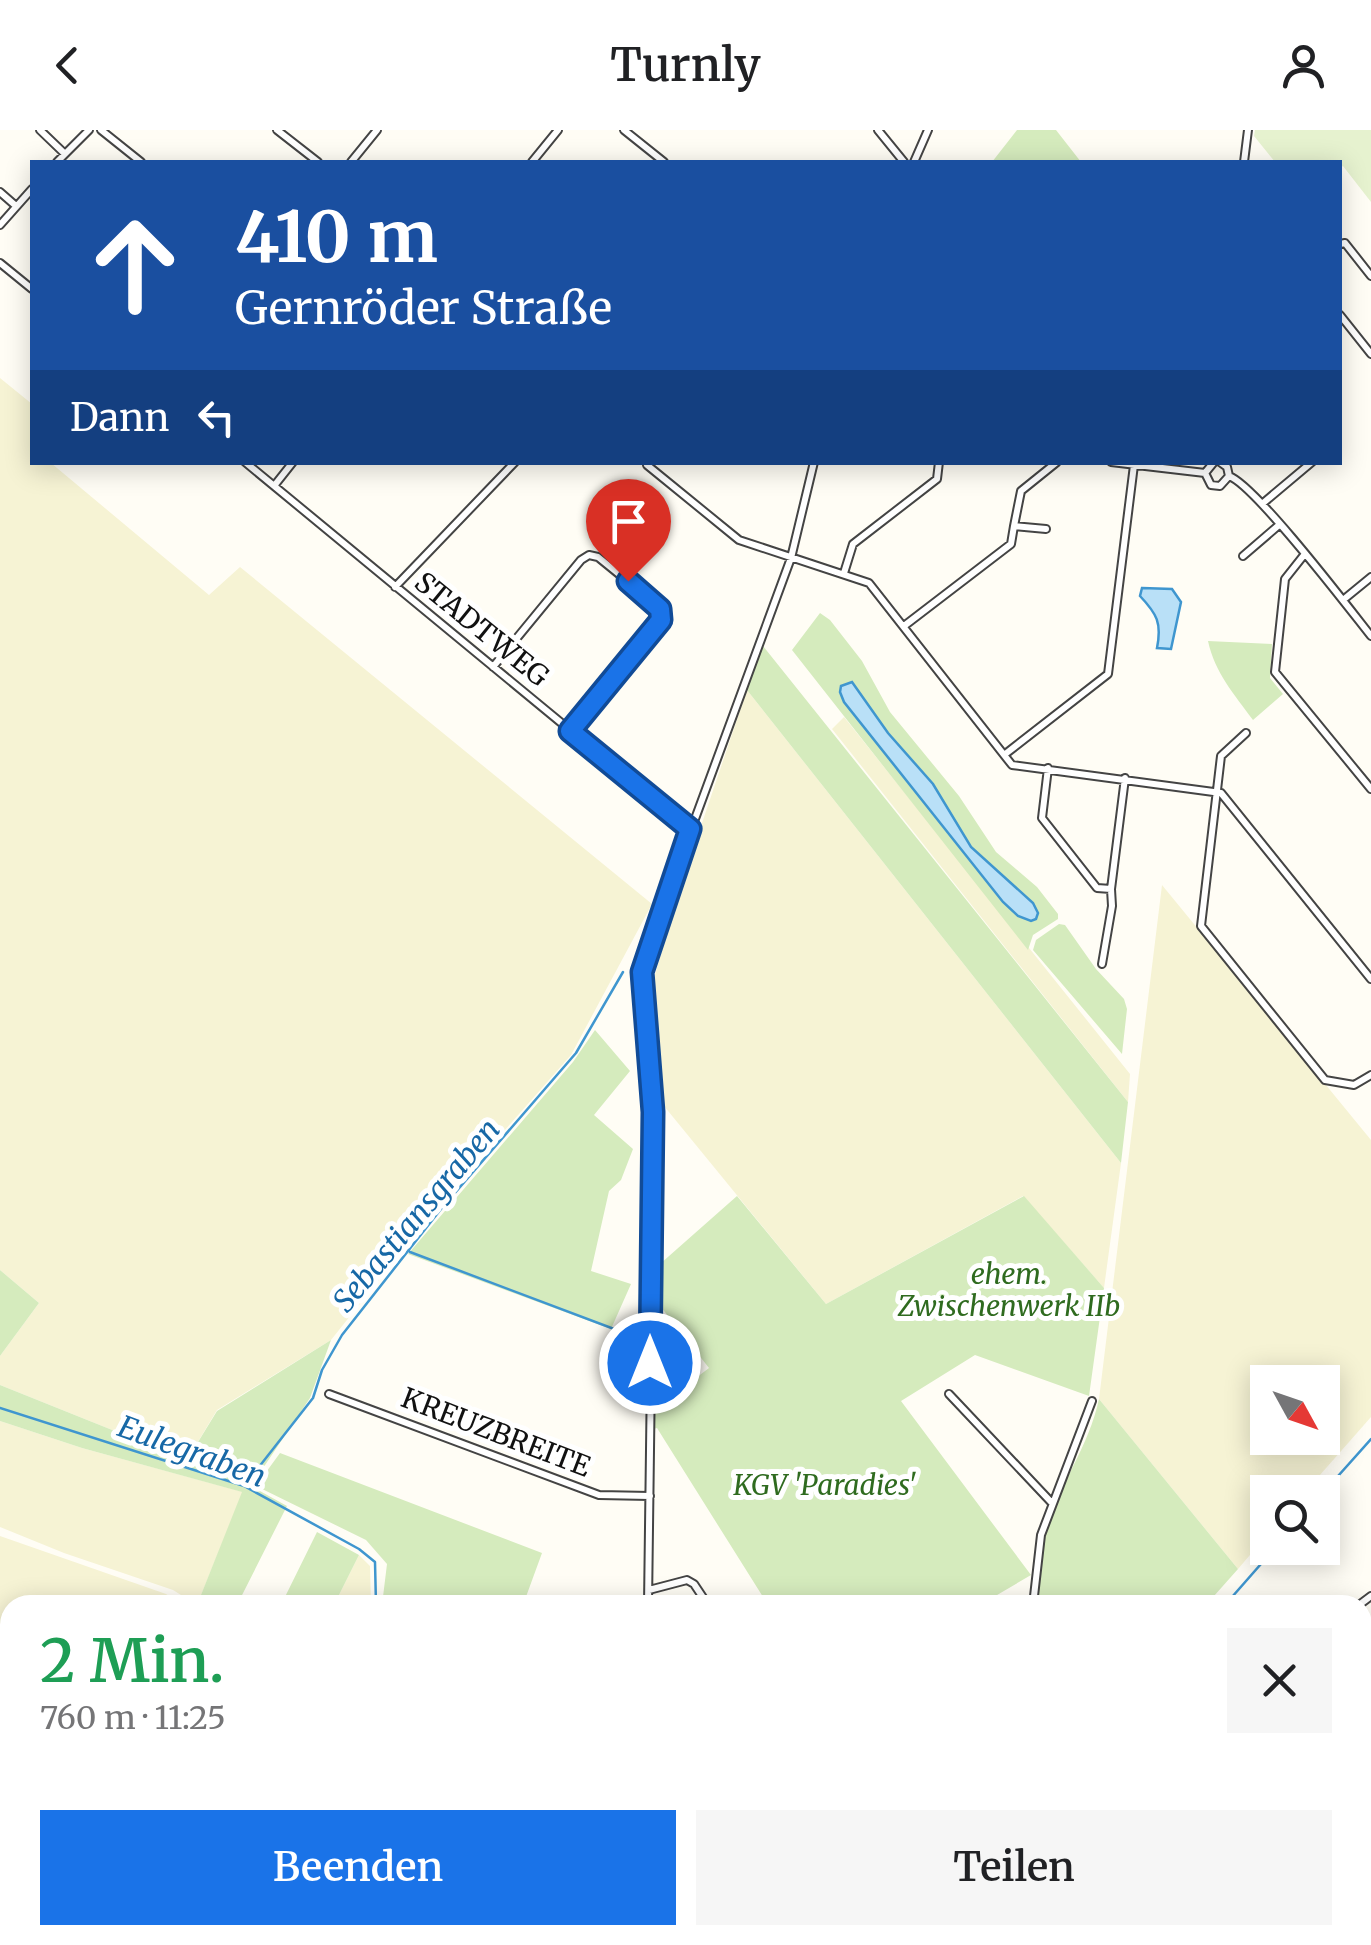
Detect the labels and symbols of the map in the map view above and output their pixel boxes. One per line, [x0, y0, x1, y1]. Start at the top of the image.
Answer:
pin [586, 479, 671, 582]
street label: STADTWEG [408, 564, 556, 694]
water label: Sebastiansgraben [324, 1111, 508, 1319]
park label: ehem. Zwischenwerk IIb [897, 1256, 1120, 1324]
position arrow [598, 1311, 702, 1415]
north arrow [1250, 1365, 1340, 1455]
street label: KREUZBREITE [396, 1379, 596, 1485]
water label: Eulegraben [113, 1407, 271, 1495]
park label: KGV 'Paradies' [732, 1467, 917, 1503]

